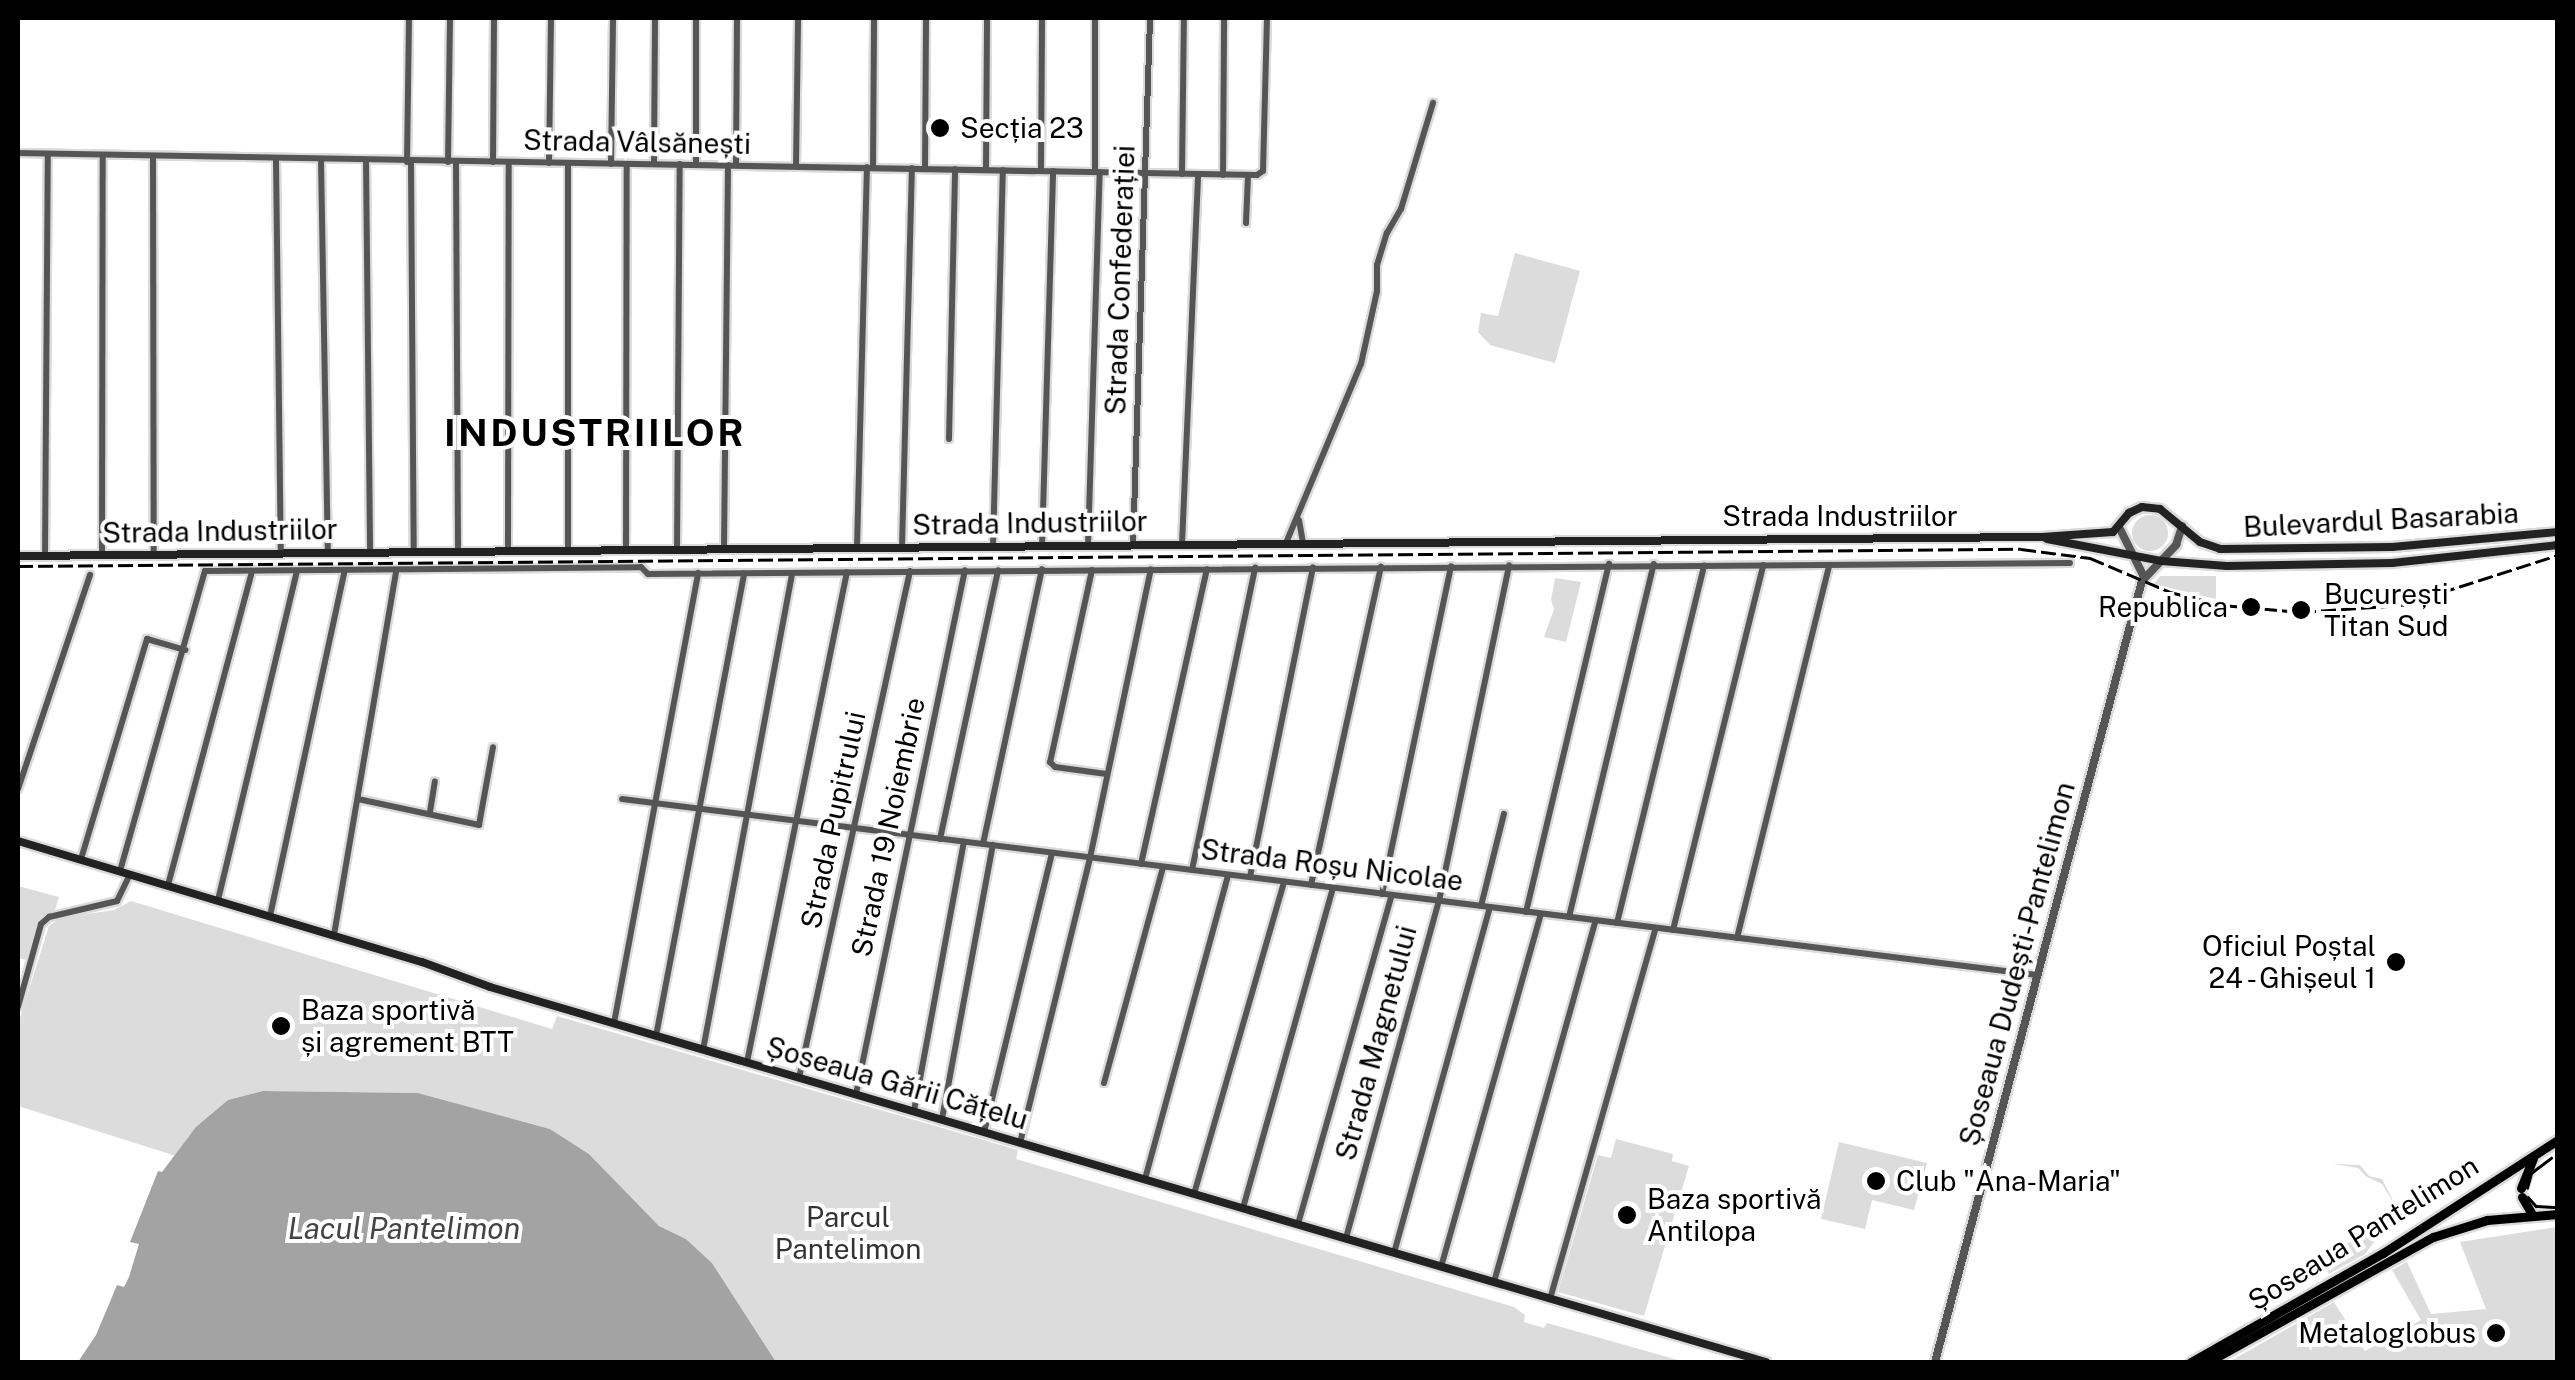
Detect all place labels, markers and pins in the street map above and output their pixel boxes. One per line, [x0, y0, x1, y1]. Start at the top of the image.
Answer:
place label: Secția 23 [960, 111, 1084, 145]
marker: Secția 23 [929, 117, 951, 139]
place label: București Titan Sud [2324, 577, 2449, 643]
place label: Republica [2098, 590, 2228, 624]
marker: Republica [2238, 594, 2264, 620]
marker: București Titan Sud [2288, 597, 2314, 623]
place label: Oficiul Poștal 24 - Ghișeul 1 [2201, 929, 2376, 995]
marker: Oficiul Poștal 24 - Ghișeul 1 [2385, 951, 2407, 973]
place label: Baza sportivă și agrement BTT [301, 993, 514, 1059]
marker: Baza sportivă și agrement BTT [270, 1015, 292, 1037]
place label: Club "Ana-Maria" [1896, 1164, 2121, 1198]
marker: Club "Ana-Maria" [1865, 1170, 1887, 1192]
place label: Baza sportivă Antilopa [1647, 1182, 1821, 1248]
marker: Baza sportivă Antilopa [1616, 1204, 1638, 1226]
place label: Metaloglobus [2298, 1316, 2476, 1350]
marker: Metaloglobus [2485, 1322, 2507, 1344]

